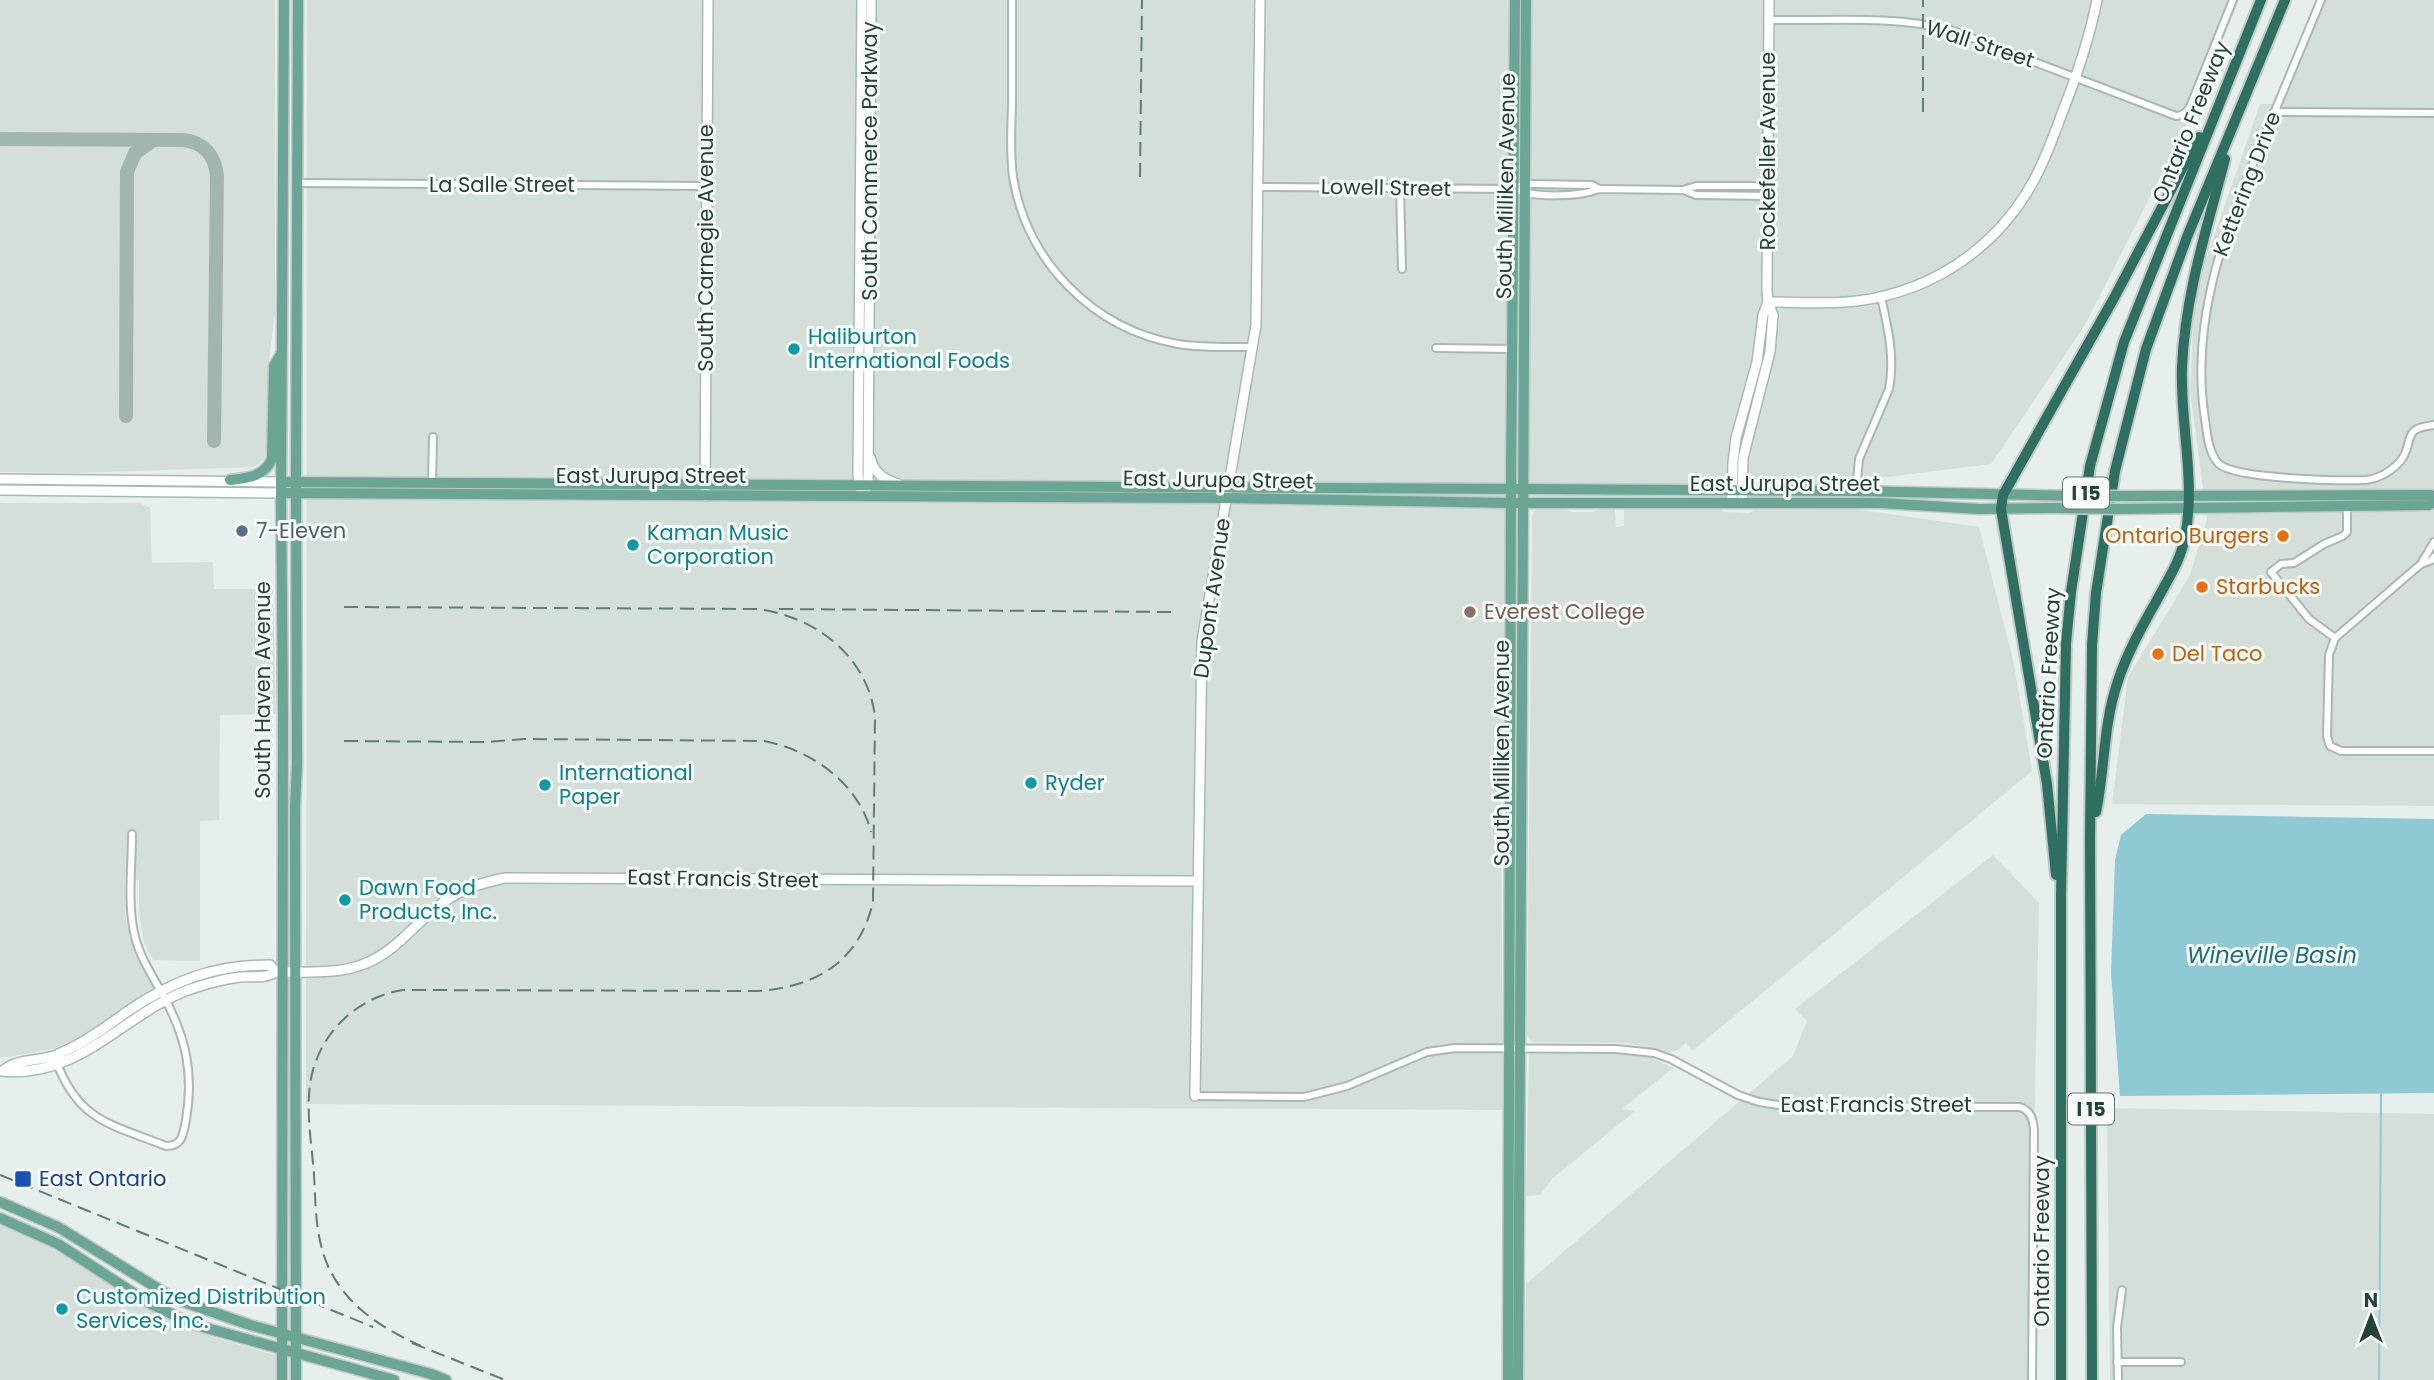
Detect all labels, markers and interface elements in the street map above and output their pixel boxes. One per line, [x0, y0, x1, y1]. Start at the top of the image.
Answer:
street label: Wall Street [1922, 12, 2038, 75]
street label: South Commerce Parkway [855, 21, 884, 301]
street label: Ontario Freeway [2145, 37, 2236, 207]
street label: Rockefeller Avenue [1753, 52, 1782, 250]
street label: South Milliken Avenue [1489, 73, 1522, 299]
street label: Kettering Drive [2206, 107, 2287, 260]
street label: South Carnegie Avenue [691, 124, 720, 372]
street label: La Salle Street [429, 170, 575, 199]
street label: Lowell Street [1321, 172, 1451, 203]
place label: Haliburton International Foods [808, 322, 1010, 375]
marker: Haliburton International Foods [786, 341, 802, 357]
street label: East Jurupa Street [556, 461, 746, 490]
street label: East Jurupa Street [1123, 463, 1314, 496]
street label: East Jurupa Street [1690, 469, 1880, 498]
road number: I 15 [2063, 478, 2109, 508]
place label: 7-Eleven [256, 516, 346, 545]
street label: Dupont Avenue [1186, 516, 1237, 680]
place label: Kaman Music Corporation [647, 518, 789, 571]
place label: Ontario Burgers [2105, 521, 2269, 550]
marker: 7-Eleven [234, 523, 250, 539]
marker: Ontario Burgers [2275, 528, 2291, 544]
marker: Kaman Music Corporation [625, 537, 641, 553]
place label: Starbucks [2216, 572, 2320, 601]
marker: Starbucks [2194, 579, 2210, 595]
street label: South Haven Avenue [248, 581, 277, 799]
street label: Ontario Freeway [2030, 586, 2067, 759]
place label: Everest College [1484, 597, 1645, 626]
marker: Everest College [1462, 604, 1478, 620]
place label: Del Taco [2172, 639, 2262, 668]
street label: South Milliken Avenue [1487, 640, 1516, 866]
marker: Del Taco [2150, 646, 2166, 662]
place label: International Paper [559, 758, 693, 811]
place label: Ryder [1045, 768, 1105, 797]
marker: Ryder [1023, 775, 1039, 791]
marker: International Paper [537, 777, 553, 793]
street label: East Francis Street [627, 862, 819, 895]
place label: Dawn Food Products, Inc. [359, 873, 497, 926]
marker: Dawn Food Products, Inc. [337, 892, 353, 908]
water label: Wineville Basin [2187, 939, 2357, 971]
street label: East Francis Street [1780, 1090, 1972, 1119]
road number: I 15 [2068, 1093, 2114, 1124]
street label: Ontario Freeway [2027, 1155, 2056, 1327]
place label: East Ontario [39, 1164, 166, 1193]
marker: East Ontario [13, 1169, 33, 1189]
place label: Customized Distribution Services, Inc. [76, 1282, 326, 1335]
north arrow [2336, 1282, 2406, 1352]
text: N [2364, 1287, 2378, 1314]
marker: Customized Distribution Services, Inc. [54, 1301, 70, 1317]

